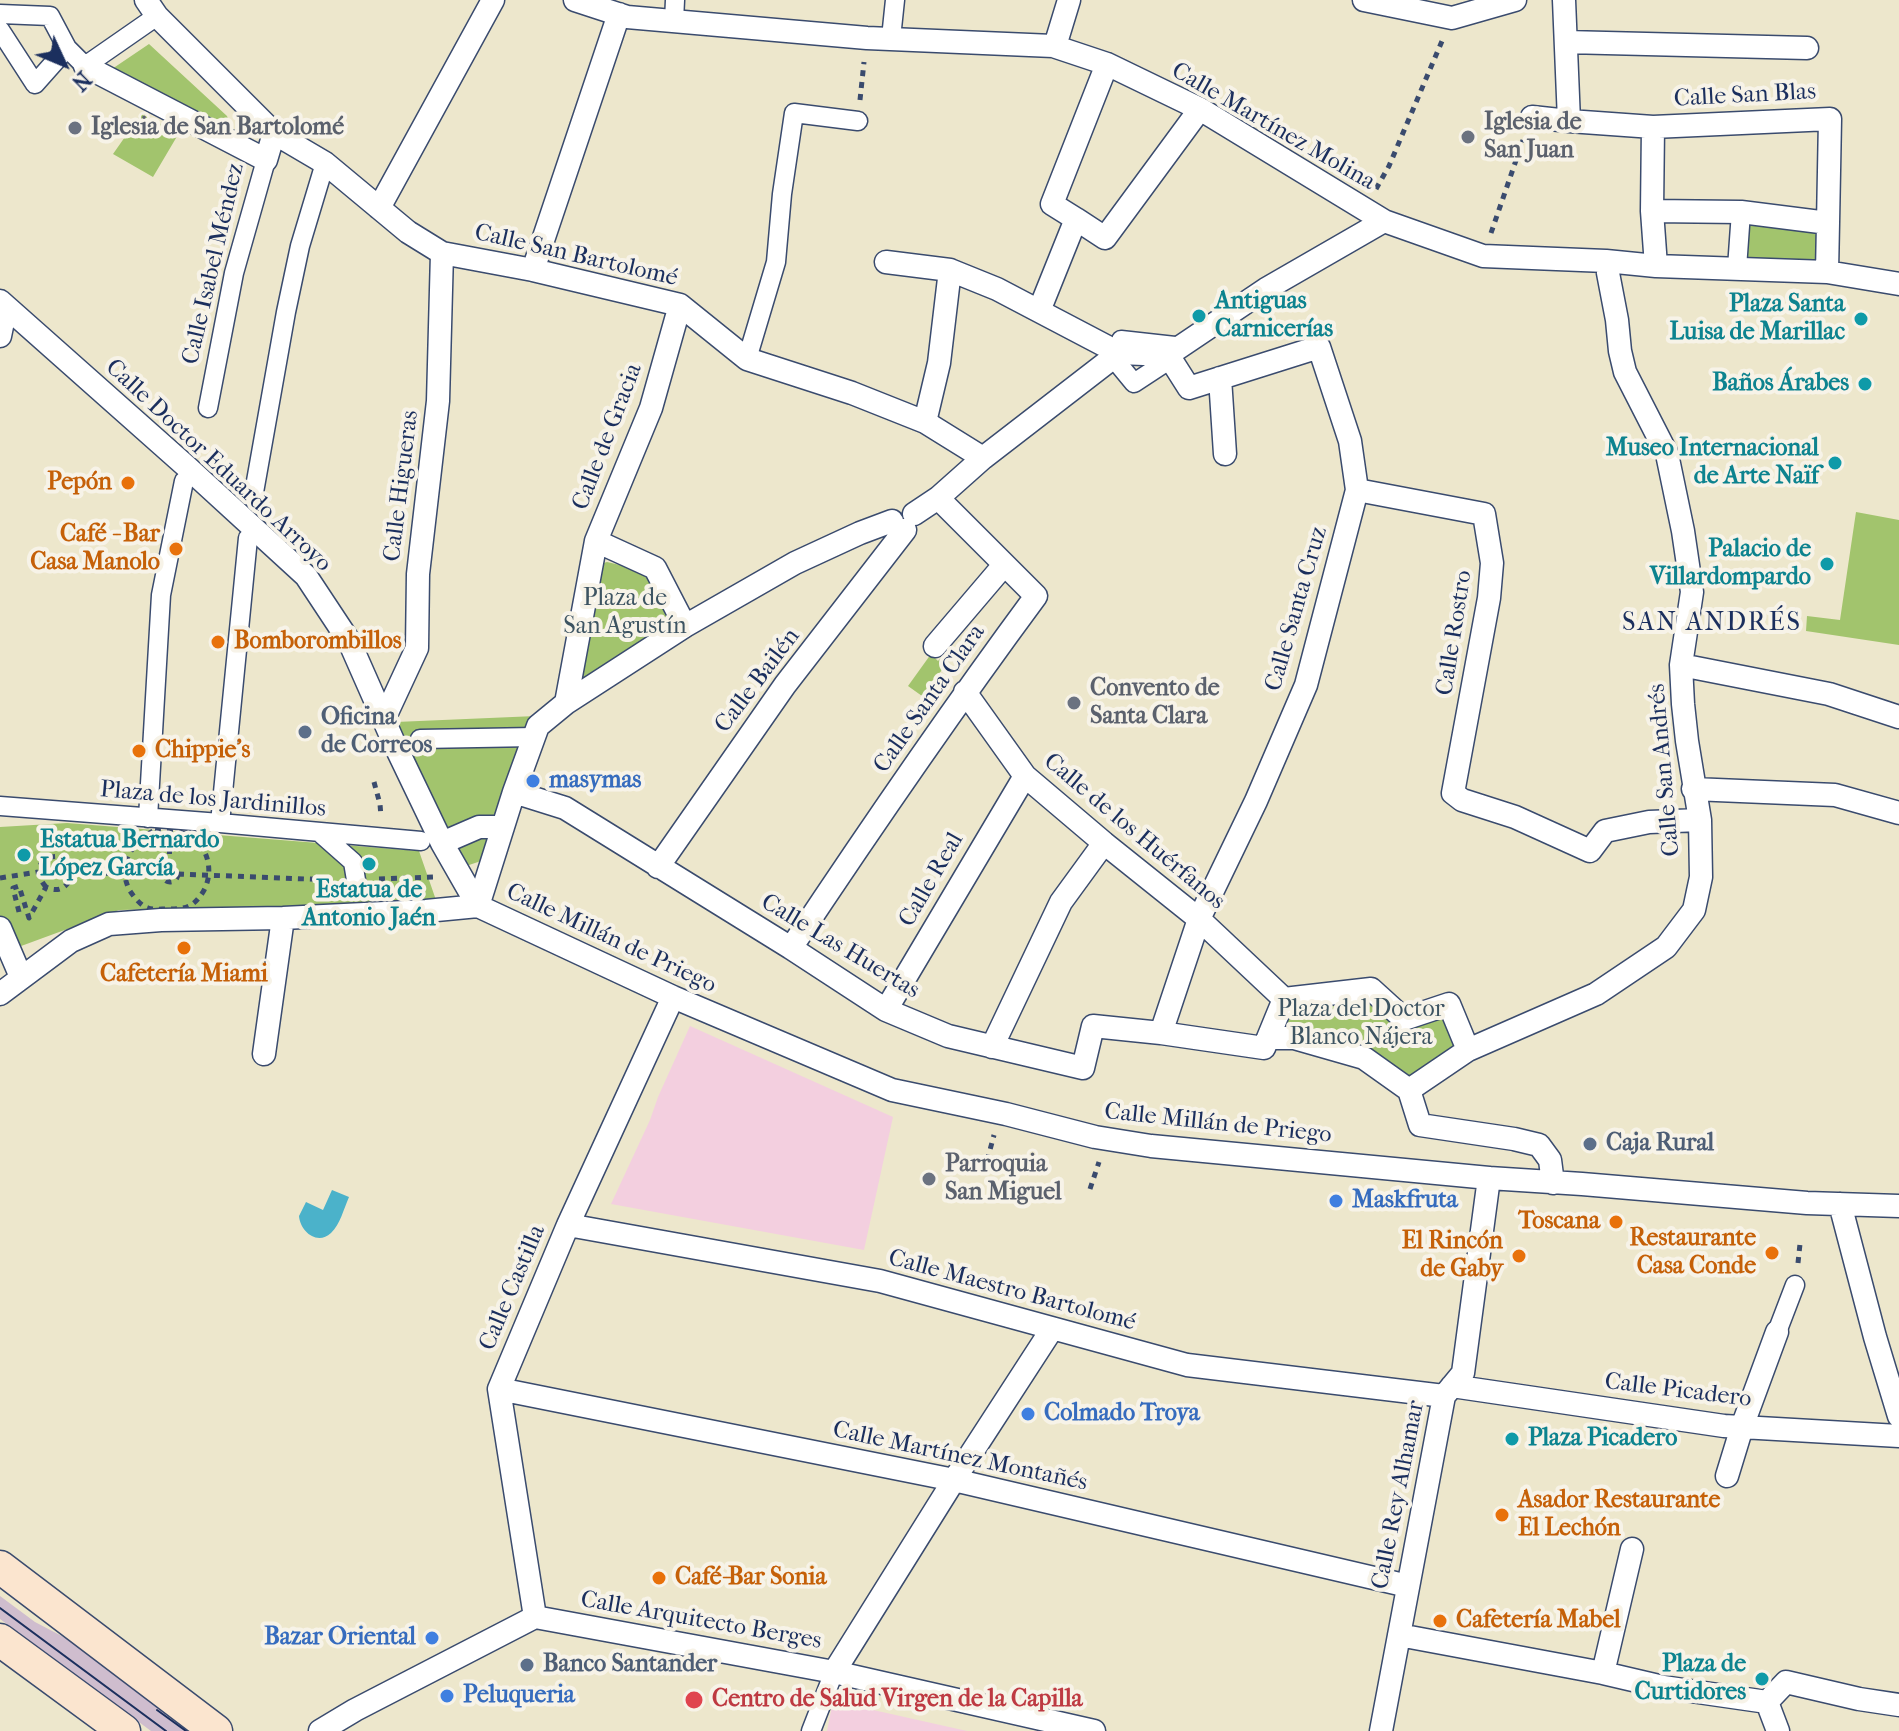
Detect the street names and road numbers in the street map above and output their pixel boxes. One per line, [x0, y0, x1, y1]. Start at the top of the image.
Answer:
street label: Calle Martínez Molina [1166, 57, 1380, 197]
street label: Calle San Blas [1673, 78, 1817, 114]
street label: Calle Isabel Méndez [177, 161, 251, 367]
street label: Calle San Bartolomé [472, 219, 680, 293]
street label: Calle Doctor Eduardo Arroyo [99, 354, 337, 578]
street label: Calle de Gracia [567, 360, 649, 514]
street label: Calle Higueras [378, 409, 426, 563]
street label: Calle Santa Cruz [1260, 523, 1334, 695]
street label: Calle Rostro [1431, 568, 1479, 698]
street label: Calle Santa Clara [868, 619, 992, 779]
street label: Calle Bailén [709, 623, 807, 739]
street label: Calle San Andrés [1643, 682, 1687, 858]
street label: Calle de los Huérfanos [1037, 748, 1231, 916]
street label: Plaza de los Jardinillos [99, 776, 327, 824]
street label: Calle Real [894, 828, 970, 932]
street label: Calle Millán de Priego [501, 878, 721, 1000]
street label: Calle Las Huertas [755, 888, 925, 1006]
street label: Calle Millán de Priego [1103, 1098, 1333, 1150]
street label: Calle Castilla [474, 1221, 552, 1355]
street label: Calle Maestro Bartolomé [885, 1244, 1139, 1338]
street label: Calle Picadero [1603, 1368, 1753, 1414]
street label: Calle Rey Alhamar [1367, 1398, 1431, 1592]
street label: Calle Martínez Montañés [830, 1416, 1090, 1498]
street label: Calle Arquitecto Berges [578, 1586, 824, 1656]

